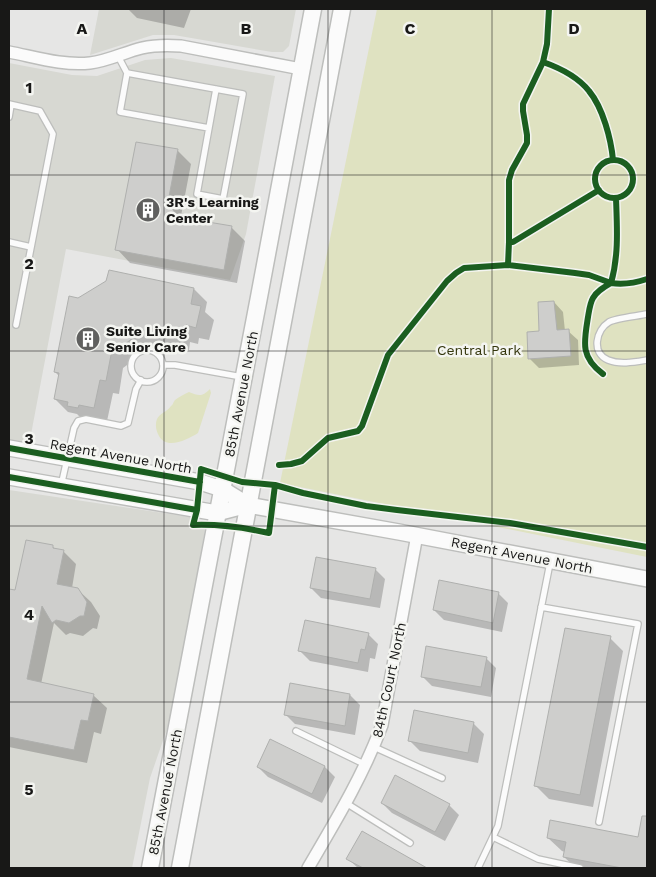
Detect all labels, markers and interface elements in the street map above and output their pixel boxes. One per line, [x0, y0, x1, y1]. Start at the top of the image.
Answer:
text: A [77, 19, 88, 38]
text: B [241, 19, 252, 38]
text: C [405, 19, 416, 38]
text: D [568, 19, 580, 38]
text: 1 [26, 78, 32, 97]
place label: 3R's Learning Center [166, 194, 259, 226]
building icon: 3R's Learning Center [135, 197, 161, 223]
text: 2 [24, 254, 34, 273]
place label: Suite Living Senior Care [106, 323, 187, 355]
building icon: Suite Living Senior Care [75, 326, 101, 352]
street label: 85th Avenue North [221, 330, 261, 458]
park label: Central Park [437, 342, 521, 358]
text: 3 [24, 429, 34, 448]
street label: Regent Avenue North [49, 436, 193, 476]
street label: Regent Avenue North [450, 533, 594, 577]
text: 4 [24, 605, 34, 624]
street label: 84th Court North [369, 621, 409, 739]
street label: 85th Avenue North [145, 728, 185, 856]
text: 5 [24, 780, 34, 799]

